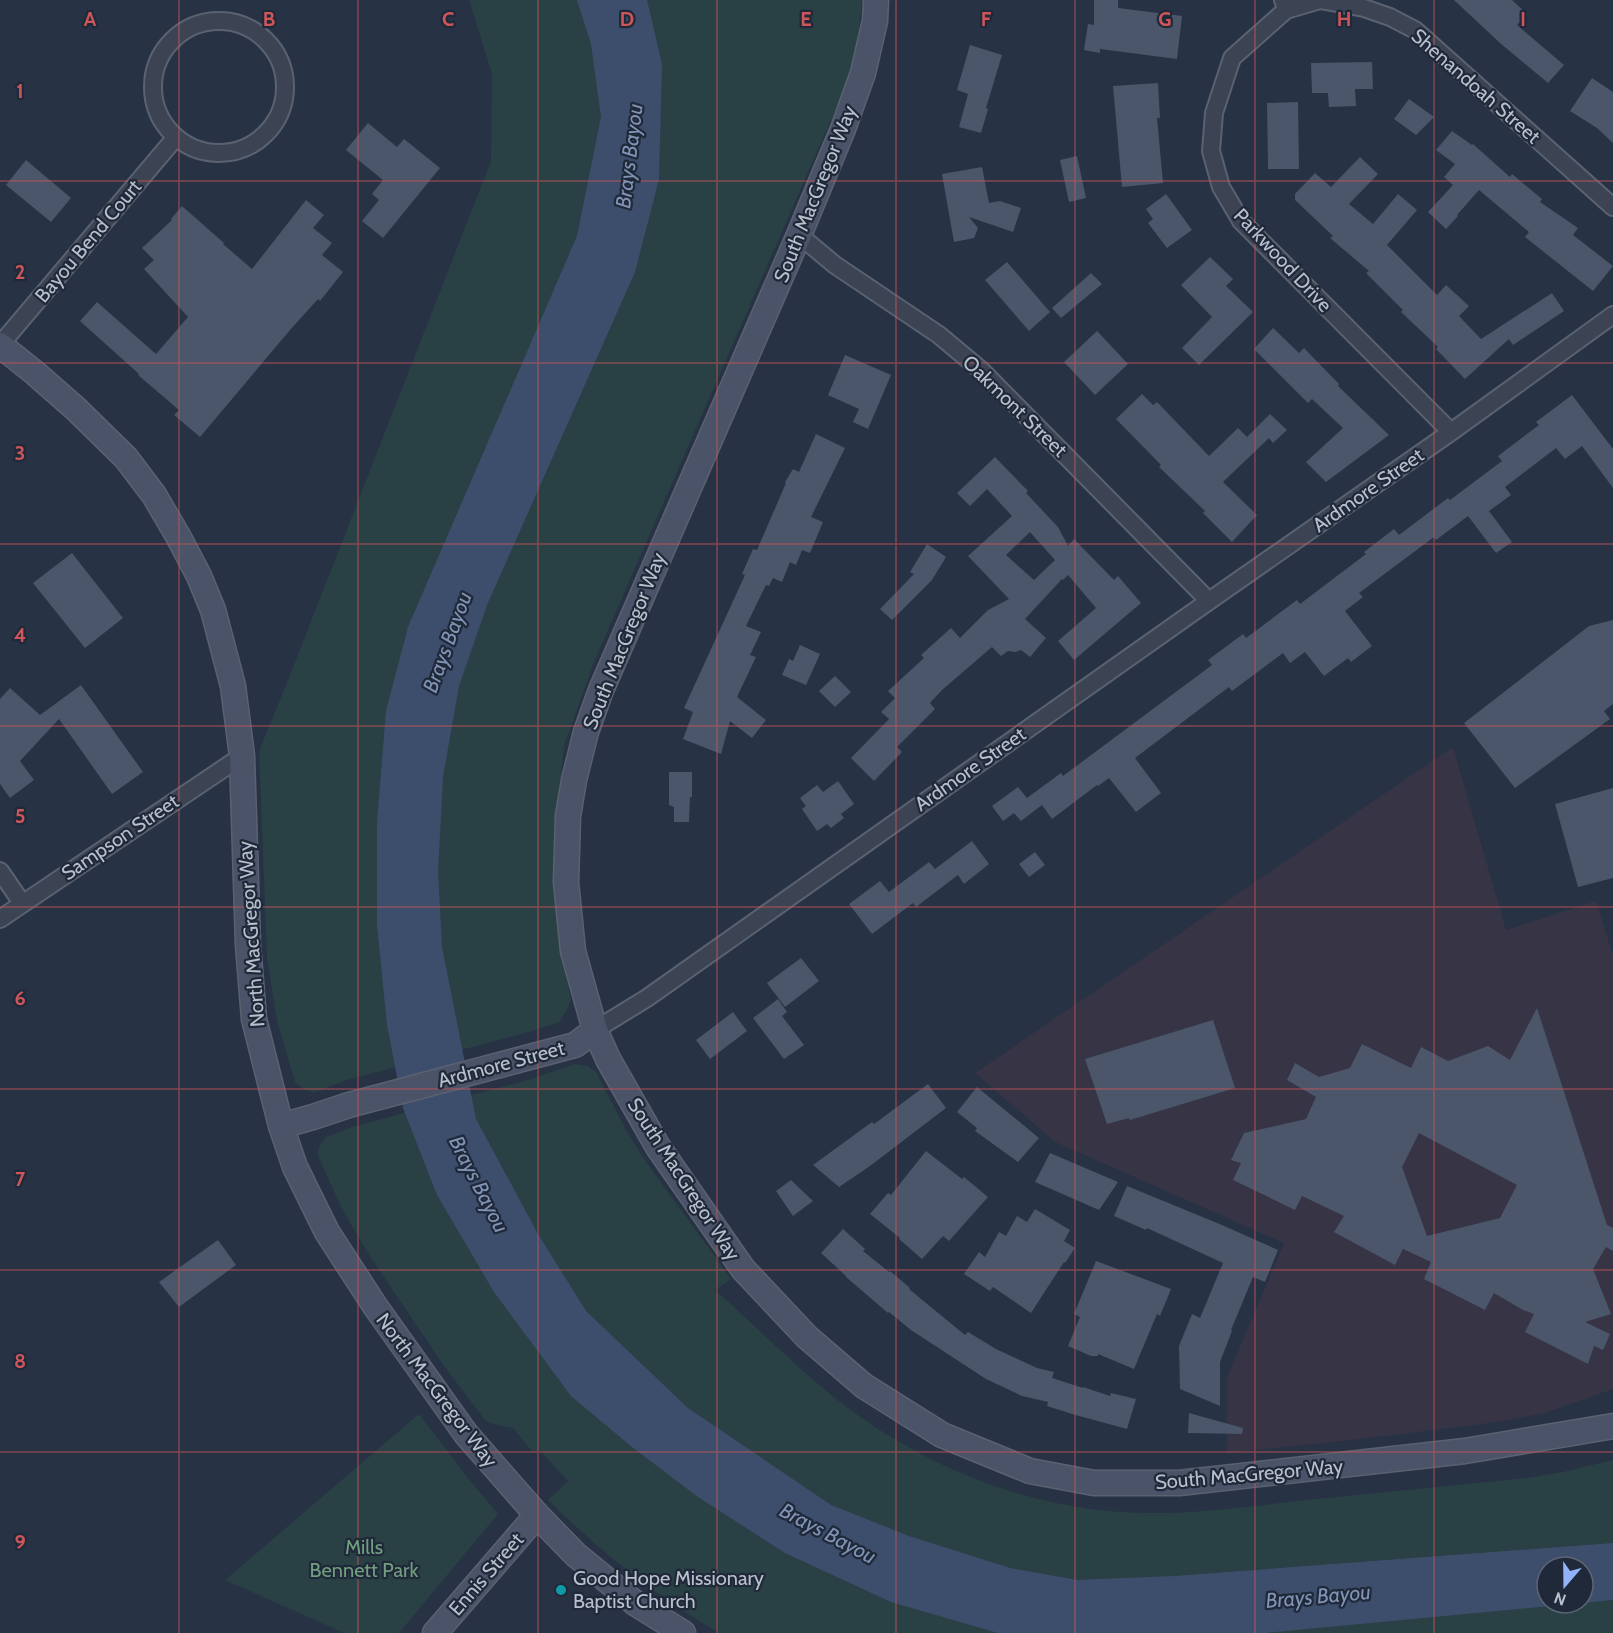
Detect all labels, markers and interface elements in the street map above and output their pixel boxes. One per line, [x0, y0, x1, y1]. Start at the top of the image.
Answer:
text: A [84, 7, 97, 31]
text: B [263, 7, 275, 31]
text: C [442, 7, 454, 31]
text: D [620, 7, 634, 31]
text: E [800, 7, 812, 31]
text: F [981, 7, 992, 31]
text: G [1158, 7, 1172, 31]
text: H [1337, 7, 1351, 31]
text: I [1520, 7, 1526, 31]
street label: Shenandoah Street [1407, 23, 1546, 149]
text: 1 [16, 79, 24, 103]
water label: Brays Bayou [610, 102, 648, 210]
street label: South MacGregor Way [769, 102, 861, 286]
street label: Bayou Bend Court [30, 175, 146, 307]
street label: Parkwood Drive [1229, 203, 1337, 317]
text: 2 [15, 260, 25, 284]
street label: Oakmont Street [958, 350, 1072, 462]
text: 3 [15, 441, 25, 465]
street label: Ardmore Street [1308, 443, 1428, 537]
street label: South MacGregor Way [578, 549, 670, 733]
water label: Brays Bayou [417, 588, 477, 696]
text: 4 [14, 623, 26, 647]
street label: Ardmore Street [910, 722, 1030, 816]
street label: Sampson Street [57, 789, 183, 885]
text: 5 [15, 804, 25, 828]
street label: North MacGregor Way [233, 840, 269, 1028]
text: 6 [14, 986, 26, 1010]
street label: Ardmore Street [435, 1035, 567, 1092]
street label: South MacGregor Way [623, 1093, 745, 1265]
water label: Brays Bayou [444, 1131, 514, 1237]
text: 7 [15, 1167, 26, 1191]
street label: North MacGregor Way [371, 1308, 503, 1472]
text: 8 [14, 1349, 26, 1373]
street label: South MacGregor Way [1154, 1454, 1344, 1494]
water label: Brays Bayou [776, 1497, 880, 1569]
street label: Ennis Street [444, 1528, 529, 1620]
text: 9 [14, 1530, 26, 1554]
park label: Mills Bennett Park [310, 1535, 418, 1582]
north arrow [1535, 1555, 1595, 1615]
place label: Good Hope Missionary Baptist Church [573, 1566, 764, 1613]
water label: Brays Bayou [1265, 1579, 1371, 1613]
marker: Good Hope Missionary Baptist Church [554, 1583, 568, 1597]
text: N [1551, 1588, 1569, 1609]

